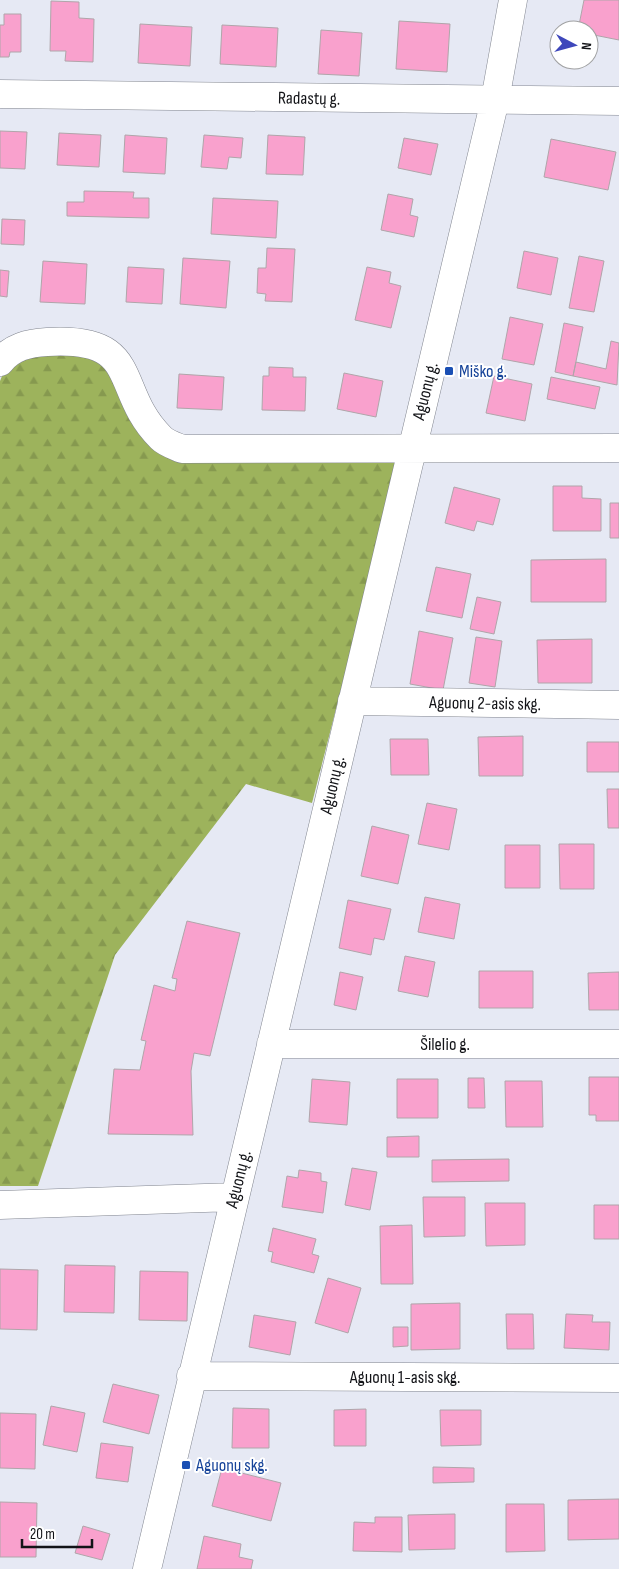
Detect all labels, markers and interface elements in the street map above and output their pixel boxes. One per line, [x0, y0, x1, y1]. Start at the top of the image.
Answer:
north arrow [549, 20, 599, 70]
text: N [578, 42, 595, 51]
street label: Radastų g. [278, 87, 340, 110]
street label: Aguonų g. [408, 360, 443, 423]
place label: Miško g. [459, 361, 507, 382]
marker: Miško g. [443, 365, 455, 377]
street label: Aguonų 2-asis skg. [428, 692, 541, 715]
street label: Aguonų g. [315, 754, 349, 817]
street label: Šilelio g. [420, 1034, 470, 1055]
street label: Aguonų g. [221, 1148, 256, 1211]
street label: Aguonų 1-asis skg. [349, 1367, 460, 1388]
place label: Aguonų skg. [195, 1455, 268, 1476]
marker: Aguonų skg. [180, 1459, 192, 1471]
scale bar [22, 1516, 92, 1548]
text: 20 m [30, 1525, 55, 1544]

